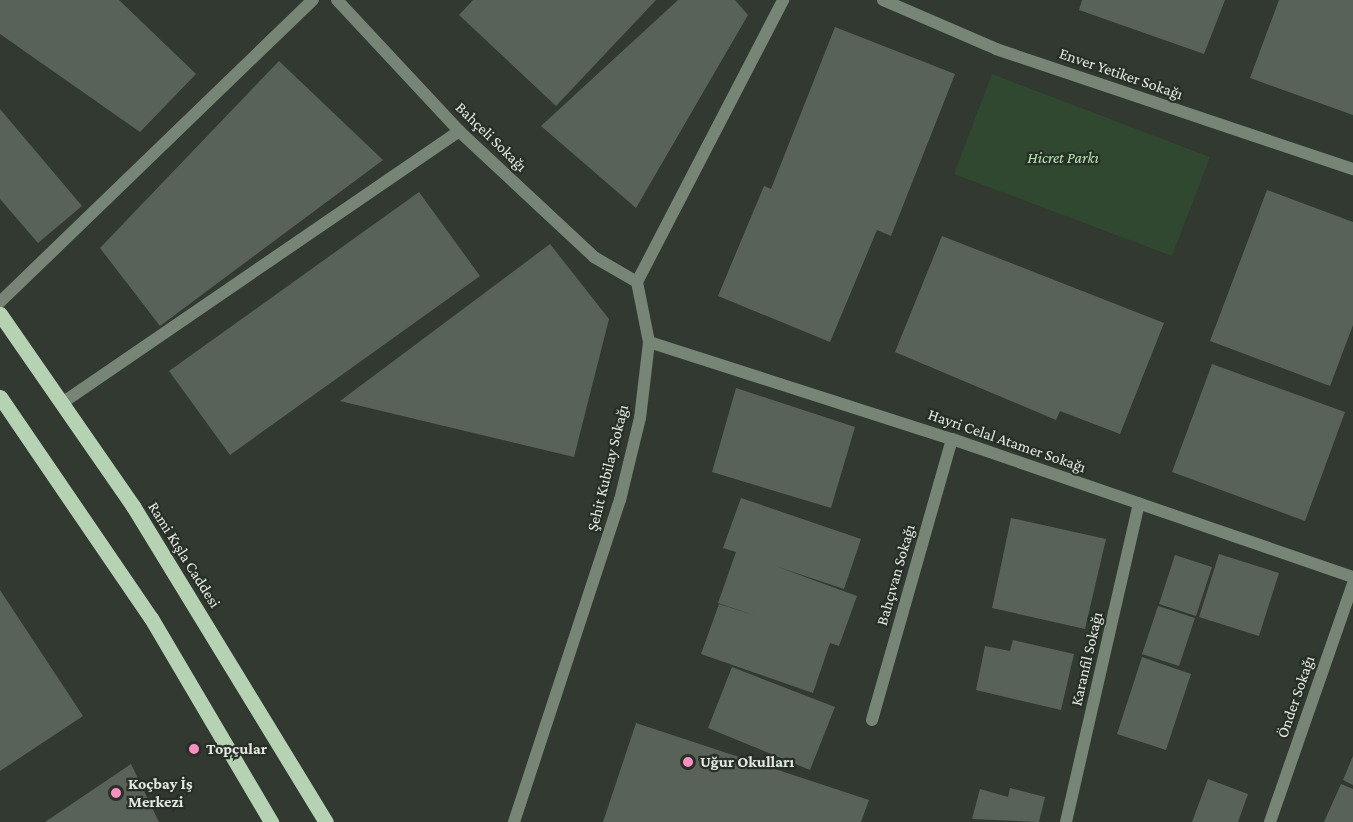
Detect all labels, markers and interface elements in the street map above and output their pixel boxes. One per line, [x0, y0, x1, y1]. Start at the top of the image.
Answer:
street label: Enver Yetiker Sokağı [1057, 44, 1185, 104]
street label: Bahçeli Sokağı [451, 98, 531, 176]
park label: Hicret Parkı [1027, 148, 1099, 168]
street label: Şehit Kubilay Sokağı [583, 403, 633, 533]
street label: Hayri Celal Atamer Sokağı [926, 405, 1088, 477]
street label: Rami Kışla Caddesi [144, 498, 224, 612]
street label: Bahçıvan Sokağı [872, 522, 920, 628]
street label: Karanfil Sokağı [1067, 610, 1107, 708]
street label: Önder Sokağı [1273, 653, 1319, 741]
place label: Topçular [206, 739, 267, 759]
marker: Topçular [187, 742, 201, 756]
place label: Uğur Okulları [700, 752, 794, 772]
marker: Uğur Okulları [681, 755, 695, 769]
place label: Koçbay İş Merkezi [128, 774, 192, 812]
marker: Koçbay İş Merkezi [109, 786, 123, 800]

